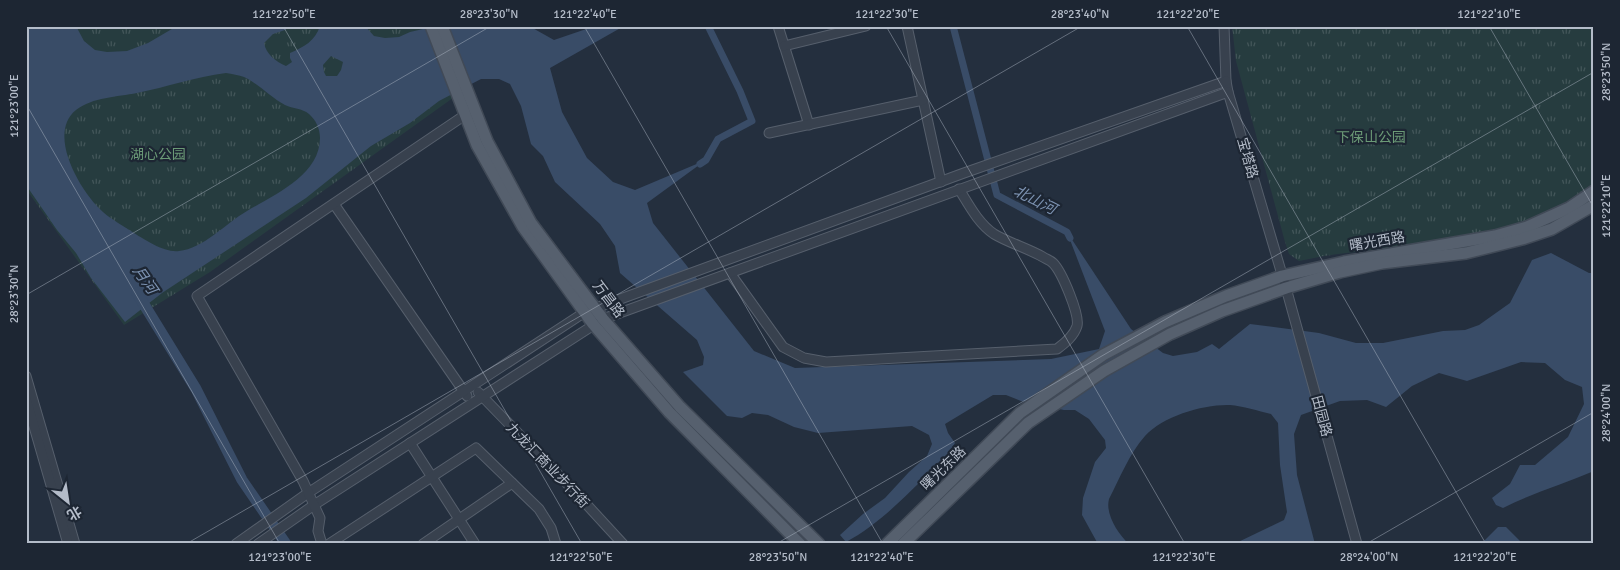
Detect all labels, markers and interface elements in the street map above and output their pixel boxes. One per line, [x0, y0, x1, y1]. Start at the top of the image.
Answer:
text: 121°22'50"E [252, 7, 316, 22]
text: 28°23'30"N [460, 7, 518, 22]
text: 121°22'40"E [553, 7, 617, 22]
text: 121°22'30"E [855, 7, 919, 22]
text: 28°23'40"N [1051, 7, 1109, 22]
text: 121°22'20"E [1156, 7, 1220, 22]
text: 121°22'10"E [1457, 7, 1521, 22]
text: 28°23'50"N [1599, 43, 1614, 101]
text: 121°23'00"E [7, 74, 22, 138]
park label: 下保山公园 [1336, 129, 1406, 146]
street label: 宝塔路 [1234, 136, 1261, 181]
park label: 湖心公园 [130, 146, 186, 163]
text: 121°22'10"E [1599, 174, 1614, 238]
water label: 北山河 [1011, 182, 1062, 220]
street label: 曙光西路 [1348, 228, 1406, 255]
water label: 月河 [129, 263, 163, 300]
text: 28°23'30"N [7, 265, 22, 323]
street label: 万昌路 [589, 277, 628, 321]
text: 28°24'00"N [1599, 384, 1614, 442]
street label: 田园路 [1308, 394, 1335, 439]
street label: 九龙汇商业步行街 [503, 419, 593, 512]
street label: 曙光东路 [917, 443, 969, 494]
north arrow [42, 478, 92, 528]
text: 北 [64, 502, 85, 524]
text: 121°23'00"E [248, 550, 312, 565]
text: 121°22'50"E [549, 550, 613, 565]
text: 28°23'50"N [749, 550, 807, 565]
text: 121°22'40"E [850, 550, 914, 565]
text: 121°22'30"E [1152, 550, 1216, 565]
text: 28°24'00"N [1340, 550, 1398, 565]
text: 121°22'20"E [1453, 550, 1517, 565]

